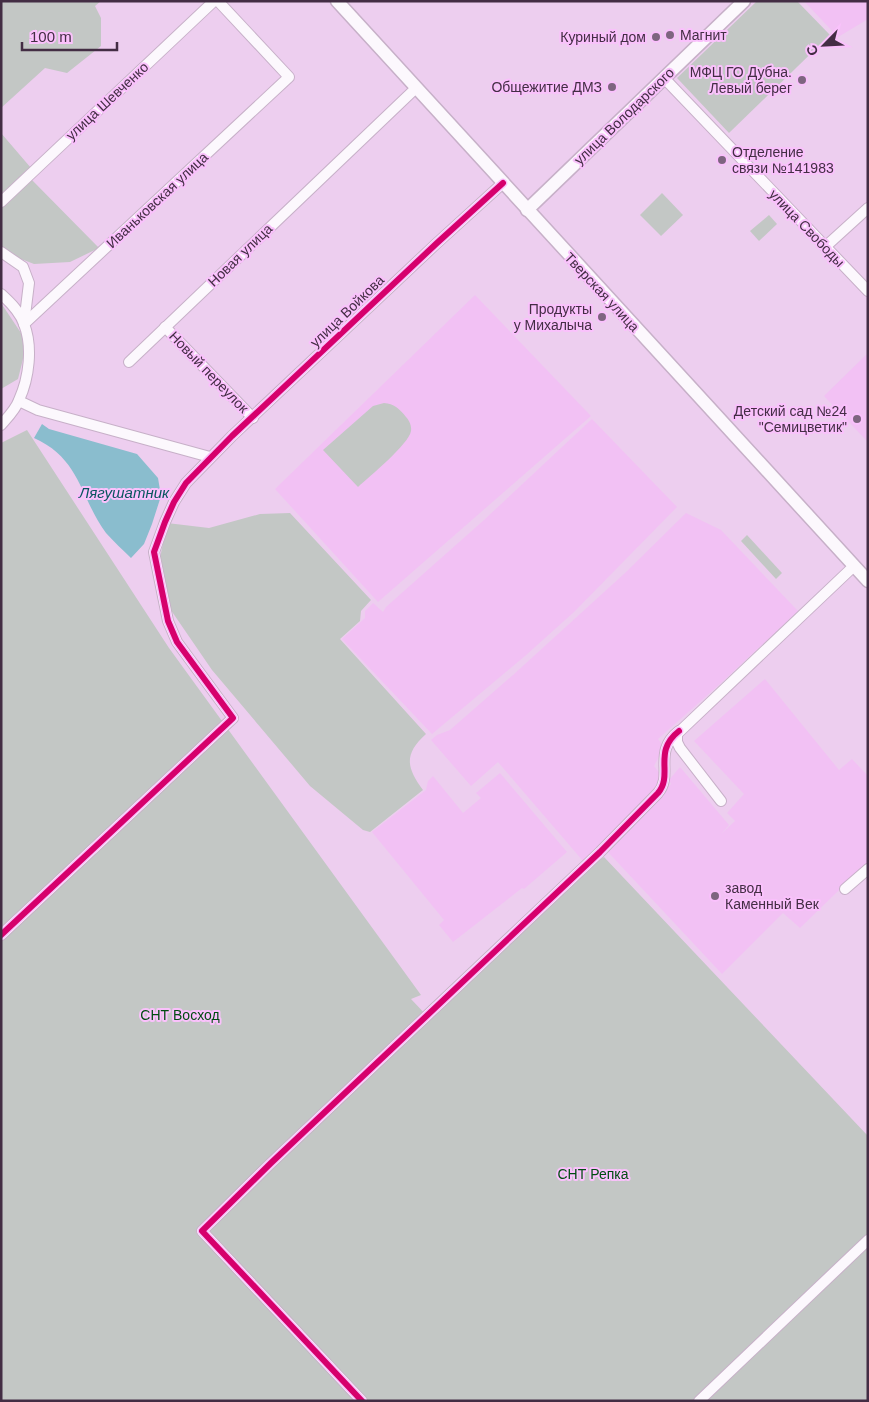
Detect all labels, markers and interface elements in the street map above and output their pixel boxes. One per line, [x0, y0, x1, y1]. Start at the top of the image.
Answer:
scale bar [22, 20, 118, 52]
north arrow [799, 20, 849, 70]
place label: Магнит [680, 27, 727, 43]
text: 100 m [30, 28, 72, 45]
place label: Куриный дом [560, 29, 646, 45]
marker: Магнит [664, 29, 676, 41]
marker: Куриный дом [650, 31, 662, 43]
text: С [803, 42, 821, 58]
street label: улица Шевченко [63, 59, 152, 143]
street label: улица Володарского [571, 64, 677, 168]
place label: МФЦ ГО Дубна. Левый берег [690, 64, 792, 96]
marker: МФЦ ГО Дубна. Левый берег [796, 74, 808, 86]
place label: Общежитие ДМЗ [491, 79, 602, 95]
marker: Общежитие ДМЗ [606, 81, 618, 93]
place label: Отделение связи №141983 [732, 144, 834, 176]
street label: Иваньковская улица [103, 149, 211, 251]
marker: Отделение связи №141983 [716, 154, 728, 166]
street label: улица Свободы [766, 186, 848, 270]
street label: Новая улица [205, 220, 276, 290]
street label: Тверская улица [561, 249, 643, 335]
street label: улица Войкова [307, 272, 387, 350]
place label: Продукты у Михалыча [514, 301, 592, 333]
marker: Продукты у Михалыча [596, 311, 608, 323]
street label: Новый переулок [166, 328, 252, 417]
place label: Детский сад №24 "Семицветик" [734, 403, 847, 435]
marker: Детский сад №24 "Семицветик" [851, 413, 863, 425]
water label: Лягушатник [78, 484, 170, 501]
place label: завод Каменный Век [725, 880, 820, 912]
marker: завод Каменный Век [709, 890, 721, 902]
park label: СНТ Восход [140, 1007, 220, 1023]
park label: СНТ Репка [558, 1166, 629, 1182]

